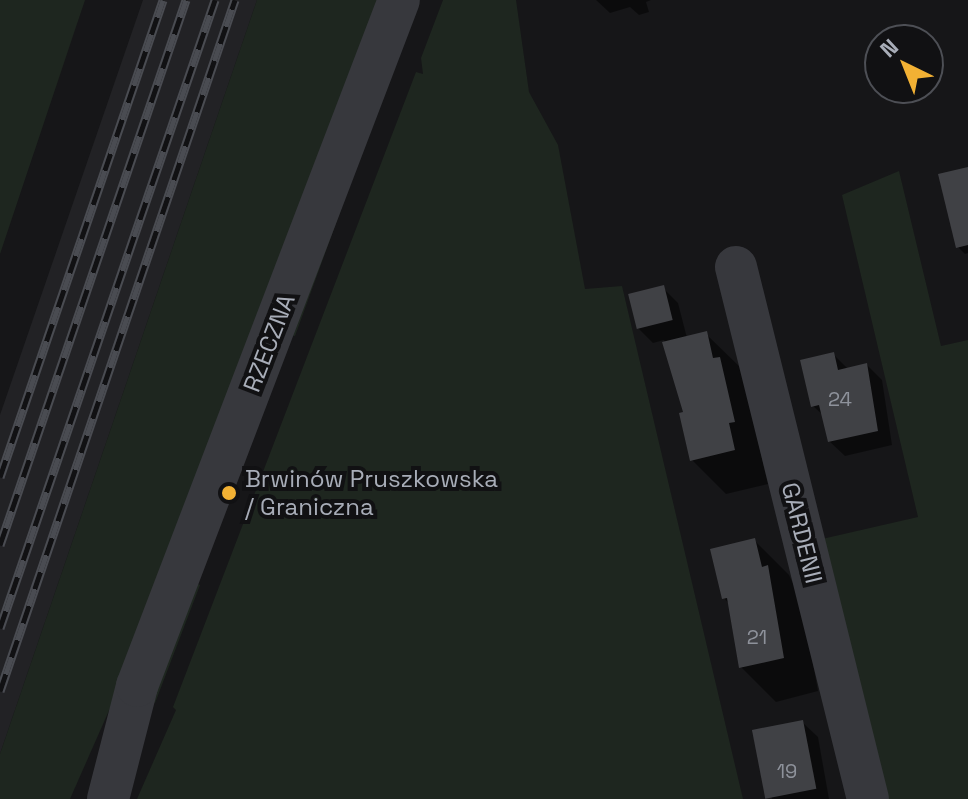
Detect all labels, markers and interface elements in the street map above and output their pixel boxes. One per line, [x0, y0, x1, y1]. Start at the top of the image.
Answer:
north arrow [864, 24, 944, 104]
text: N [874, 33, 904, 63]
street label: RZECZNA [237, 290, 301, 396]
house number: 24 [828, 387, 852, 411]
place label: Brwinów Pruszkowska / Graniczna [245, 465, 498, 521]
street label: GARDENII [776, 479, 828, 587]
marker: Brwinów Pruszkowska / Graniczna [220, 484, 238, 502]
house number: 21 [747, 625, 767, 649]
house number: 19 [777, 759, 797, 783]

